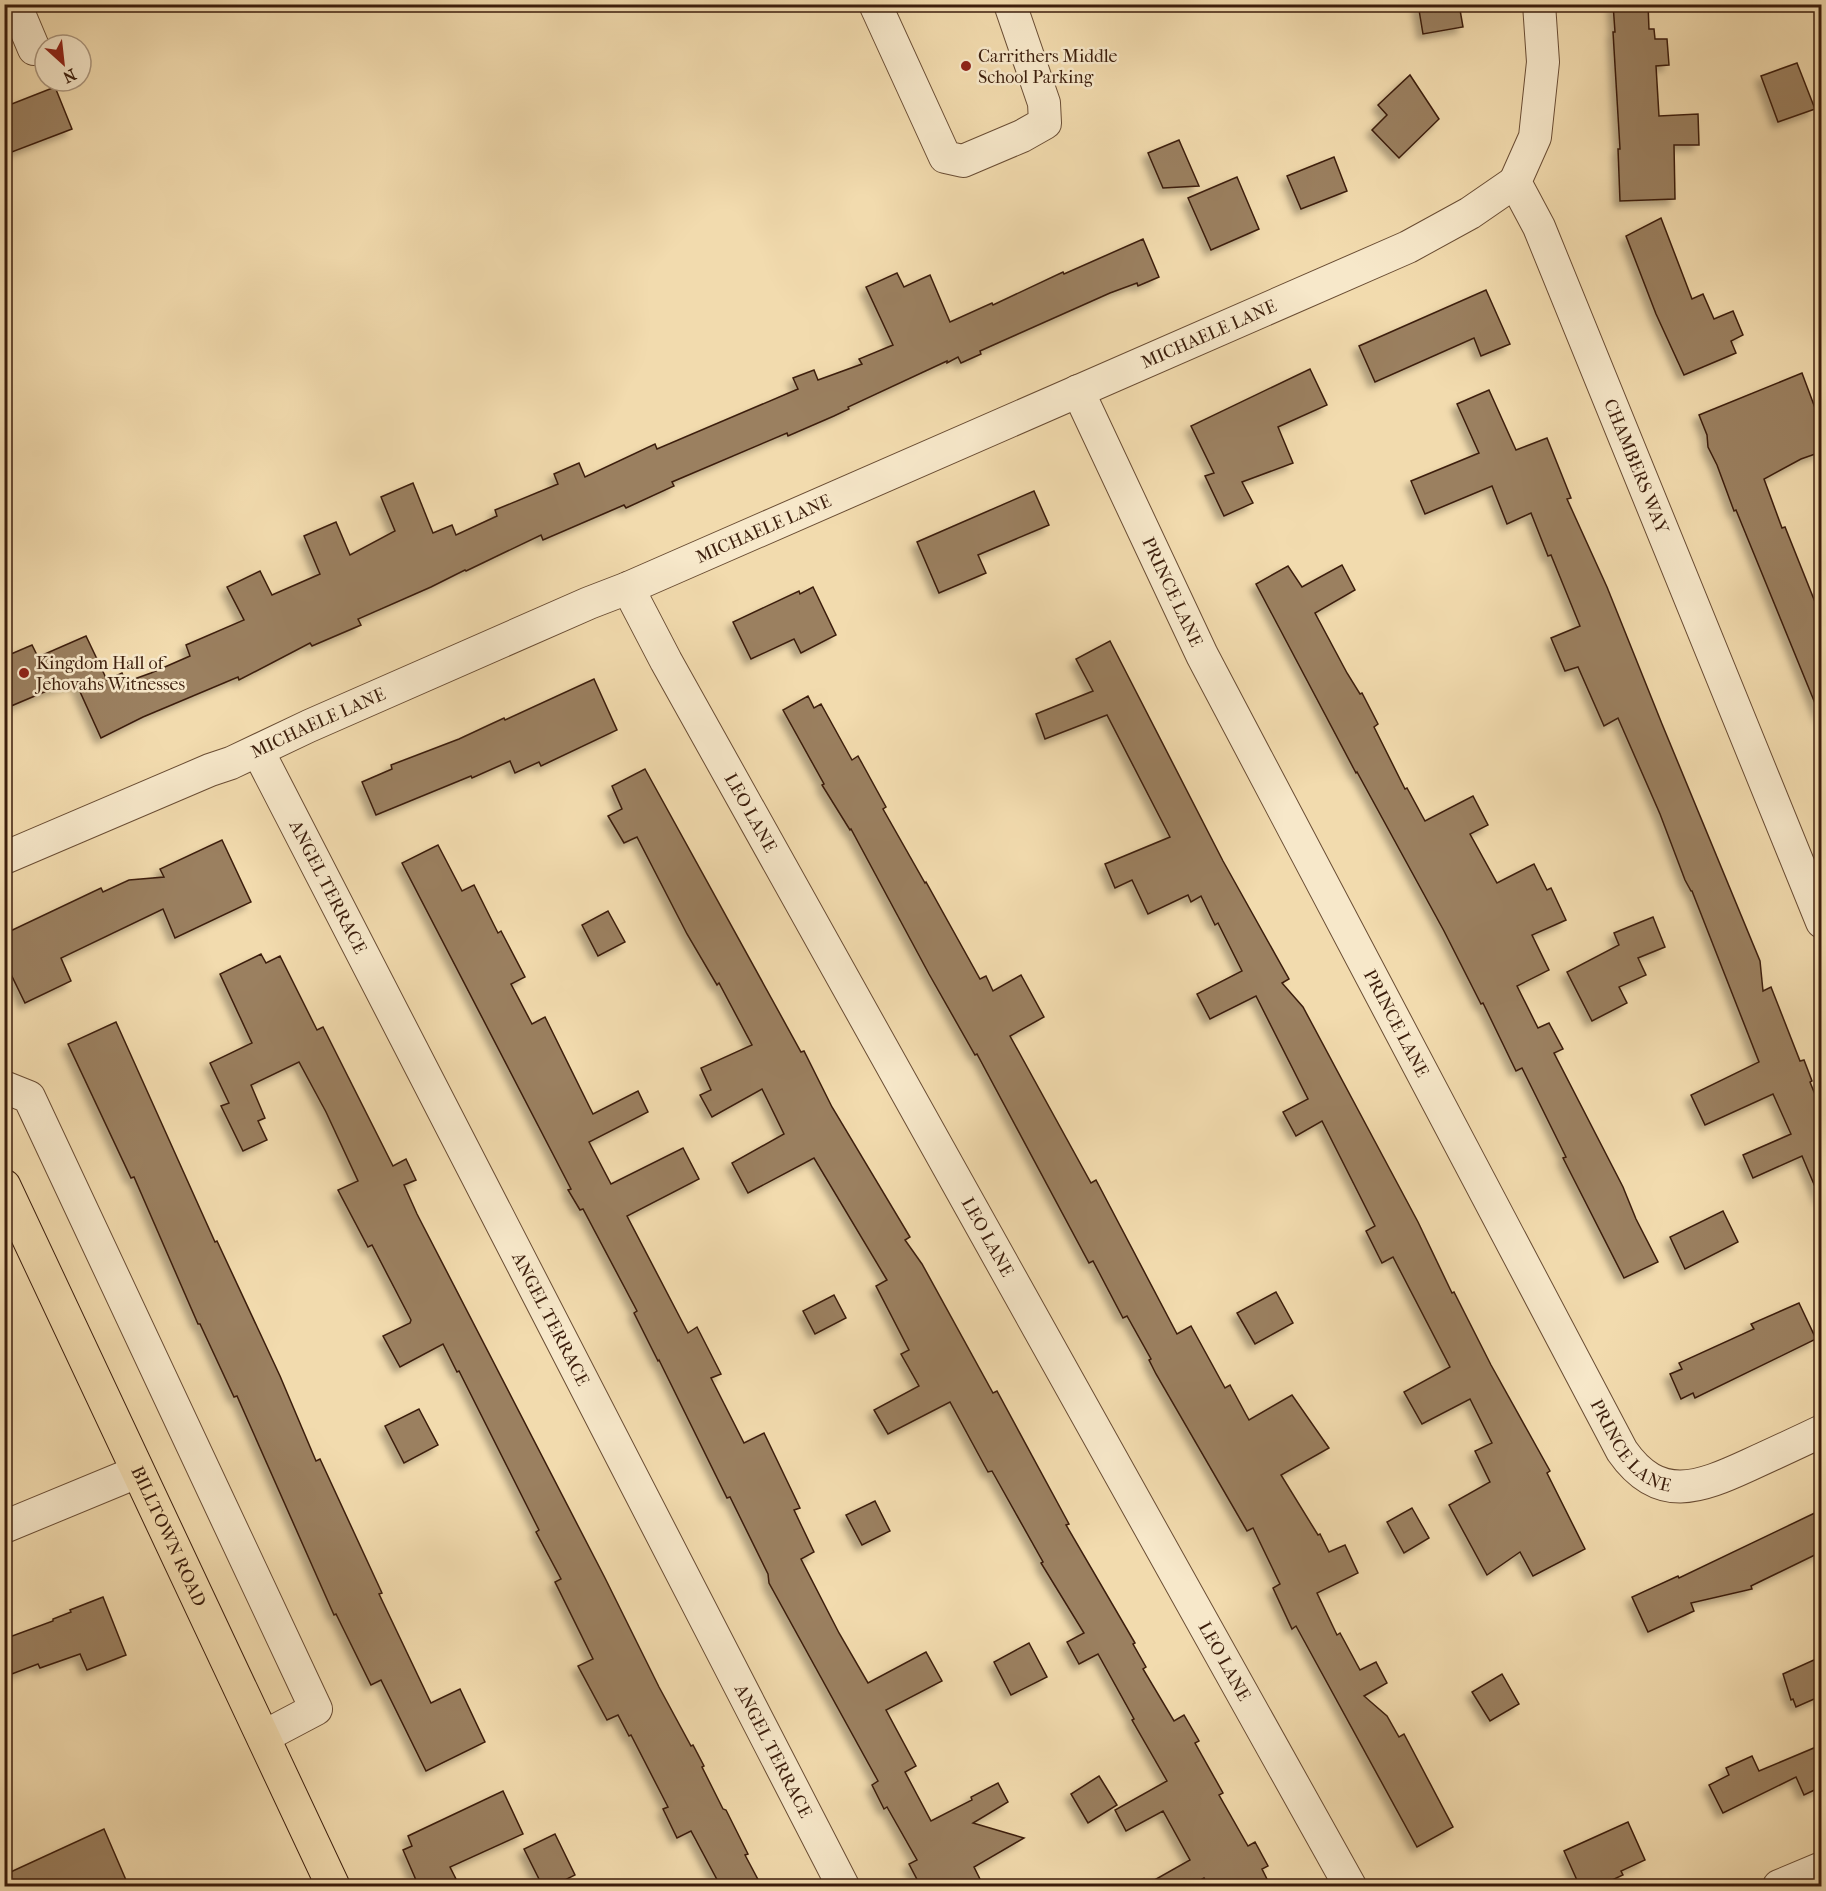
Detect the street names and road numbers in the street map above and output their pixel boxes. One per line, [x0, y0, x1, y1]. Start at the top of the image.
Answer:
street label: MICHAELE LANE [1138, 296, 1280, 373]
street label: CHAMBERS WAY [1599, 396, 1673, 537]
street label: MICHAELE LANE [693, 490, 835, 568]
street label: PRINCE LANE [1137, 534, 1207, 650]
street label: MICHAELE LANE [248, 684, 389, 763]
street label: LEO LANE [720, 770, 781, 856]
street label: ANGEL TERRACE [284, 816, 371, 957]
street label: PRINCE LANE [1359, 966, 1433, 1081]
street label: LEO LANE [957, 1194, 1018, 1281]
street label: ANGEL TERRACE [507, 1248, 593, 1389]
street label: PRINCE LANE [1586, 1396, 1673, 1497]
street label: BILLTOWN ROAD [126, 1463, 210, 1610]
street label: LEO LANE [1194, 1618, 1255, 1705]
street label: ANGEL TERRACE [729, 1680, 816, 1821]

